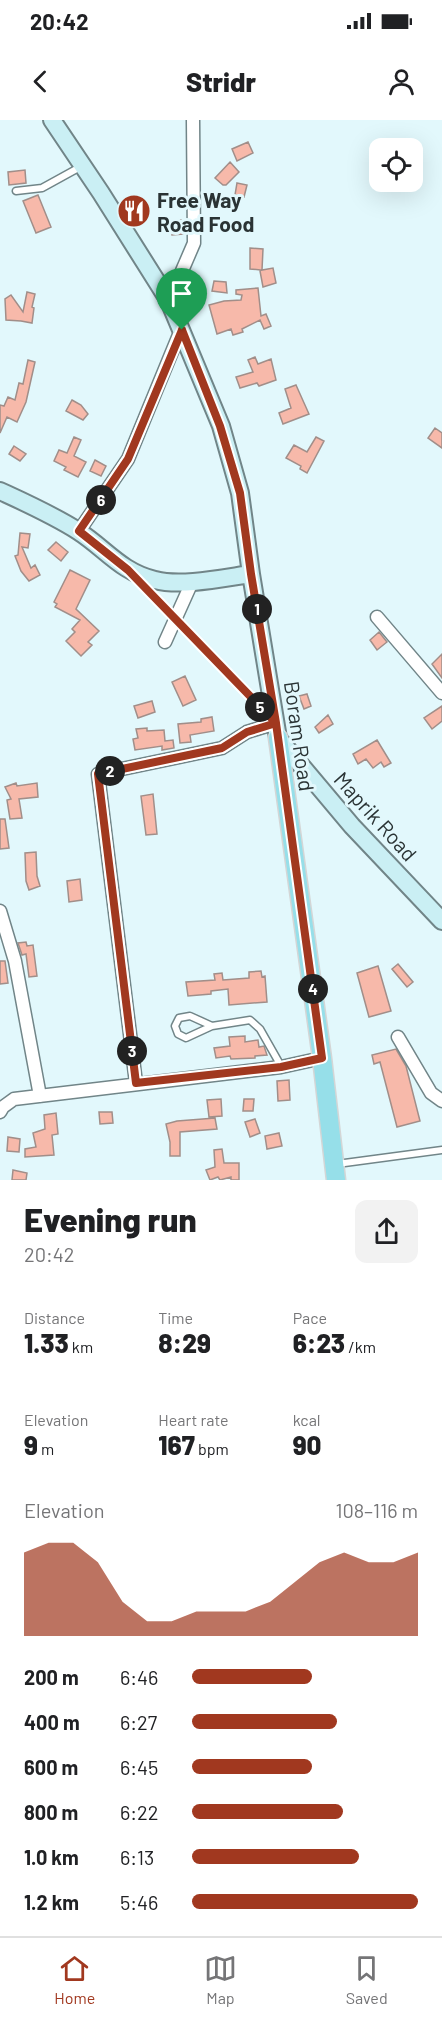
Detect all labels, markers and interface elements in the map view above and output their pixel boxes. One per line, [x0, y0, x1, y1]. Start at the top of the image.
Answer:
text: 20:42 [30, 8, 89, 34]
icon: back [24, 65, 57, 98]
text: Stridr [186, 65, 256, 97]
icon: person [385, 65, 418, 98]
map controls [369, 138, 423, 192]
button: locate [369, 138, 423, 192]
place label: Free Way Road Food [157, 187, 254, 236]
restaurant icon: Free Way Road Food [116, 193, 152, 229]
pin [156, 268, 207, 330]
icon: arrive [165, 277, 198, 310]
pin: 6 [86, 485, 116, 515]
text: 6 [97, 490, 105, 509]
pin: 1 [242, 594, 272, 624]
text: 1 [254, 599, 260, 618]
street label: Boram Road [280, 679, 320, 793]
pin: 5 [245, 692, 275, 722]
text: 5 [256, 697, 264, 716]
pin: 2 [95, 756, 125, 786]
text: 2 [106, 761, 114, 780]
street label: Maprik Road [329, 766, 423, 866]
pin: 4 [298, 974, 328, 1004]
text: 4 [308, 979, 318, 998]
pin: 3 [117, 1036, 147, 1066]
text: 3 [128, 1041, 136, 1060]
text: Evening run [24, 1199, 197, 1239]
button: share [355, 1200, 418, 1263]
text: 20:42 [24, 1242, 75, 1266]
text: Distance [24, 1308, 85, 1327]
text: Time [158, 1308, 193, 1327]
text: Pace [293, 1308, 327, 1327]
text: 1.33 [24, 1327, 69, 1358]
text: 8:29 [158, 1327, 211, 1358]
text: 6:23 [293, 1327, 345, 1358]
text: km [69, 1337, 93, 1356]
text: /km [345, 1337, 376, 1356]
text: Elevation [24, 1410, 88, 1429]
text: Heart rate [158, 1410, 229, 1429]
text: kcal [293, 1410, 321, 1429]
text: 9 [24, 1429, 38, 1460]
text: 167 [158, 1429, 195, 1460]
text: 90 [293, 1429, 321, 1460]
text: m [38, 1439, 54, 1458]
text: bpm [195, 1439, 229, 1458]
text: Elevation [24, 1498, 105, 1522]
text: 108–116 m [335, 1498, 418, 1522]
text: 200 m [24, 1665, 79, 1689]
text: 6:46 [120, 1665, 158, 1689]
text: 400 m [24, 1710, 80, 1734]
text: 6:27 [120, 1710, 157, 1734]
text: 600 m [24, 1755, 78, 1779]
text: 6:45 [120, 1755, 158, 1779]
text: 800 m [24, 1800, 78, 1824]
text: 6:22 [120, 1800, 159, 1824]
text: 1.0 km [24, 1845, 79, 1869]
text: 6:13 [120, 1845, 154, 1869]
text: 1.2 km [24, 1890, 79, 1914]
text: 5:46 [120, 1890, 158, 1914]
tab: Home [54, 1952, 95, 2007]
tab: Map [204, 1952, 237, 2007]
tab: Saved [346, 1952, 388, 2007]

